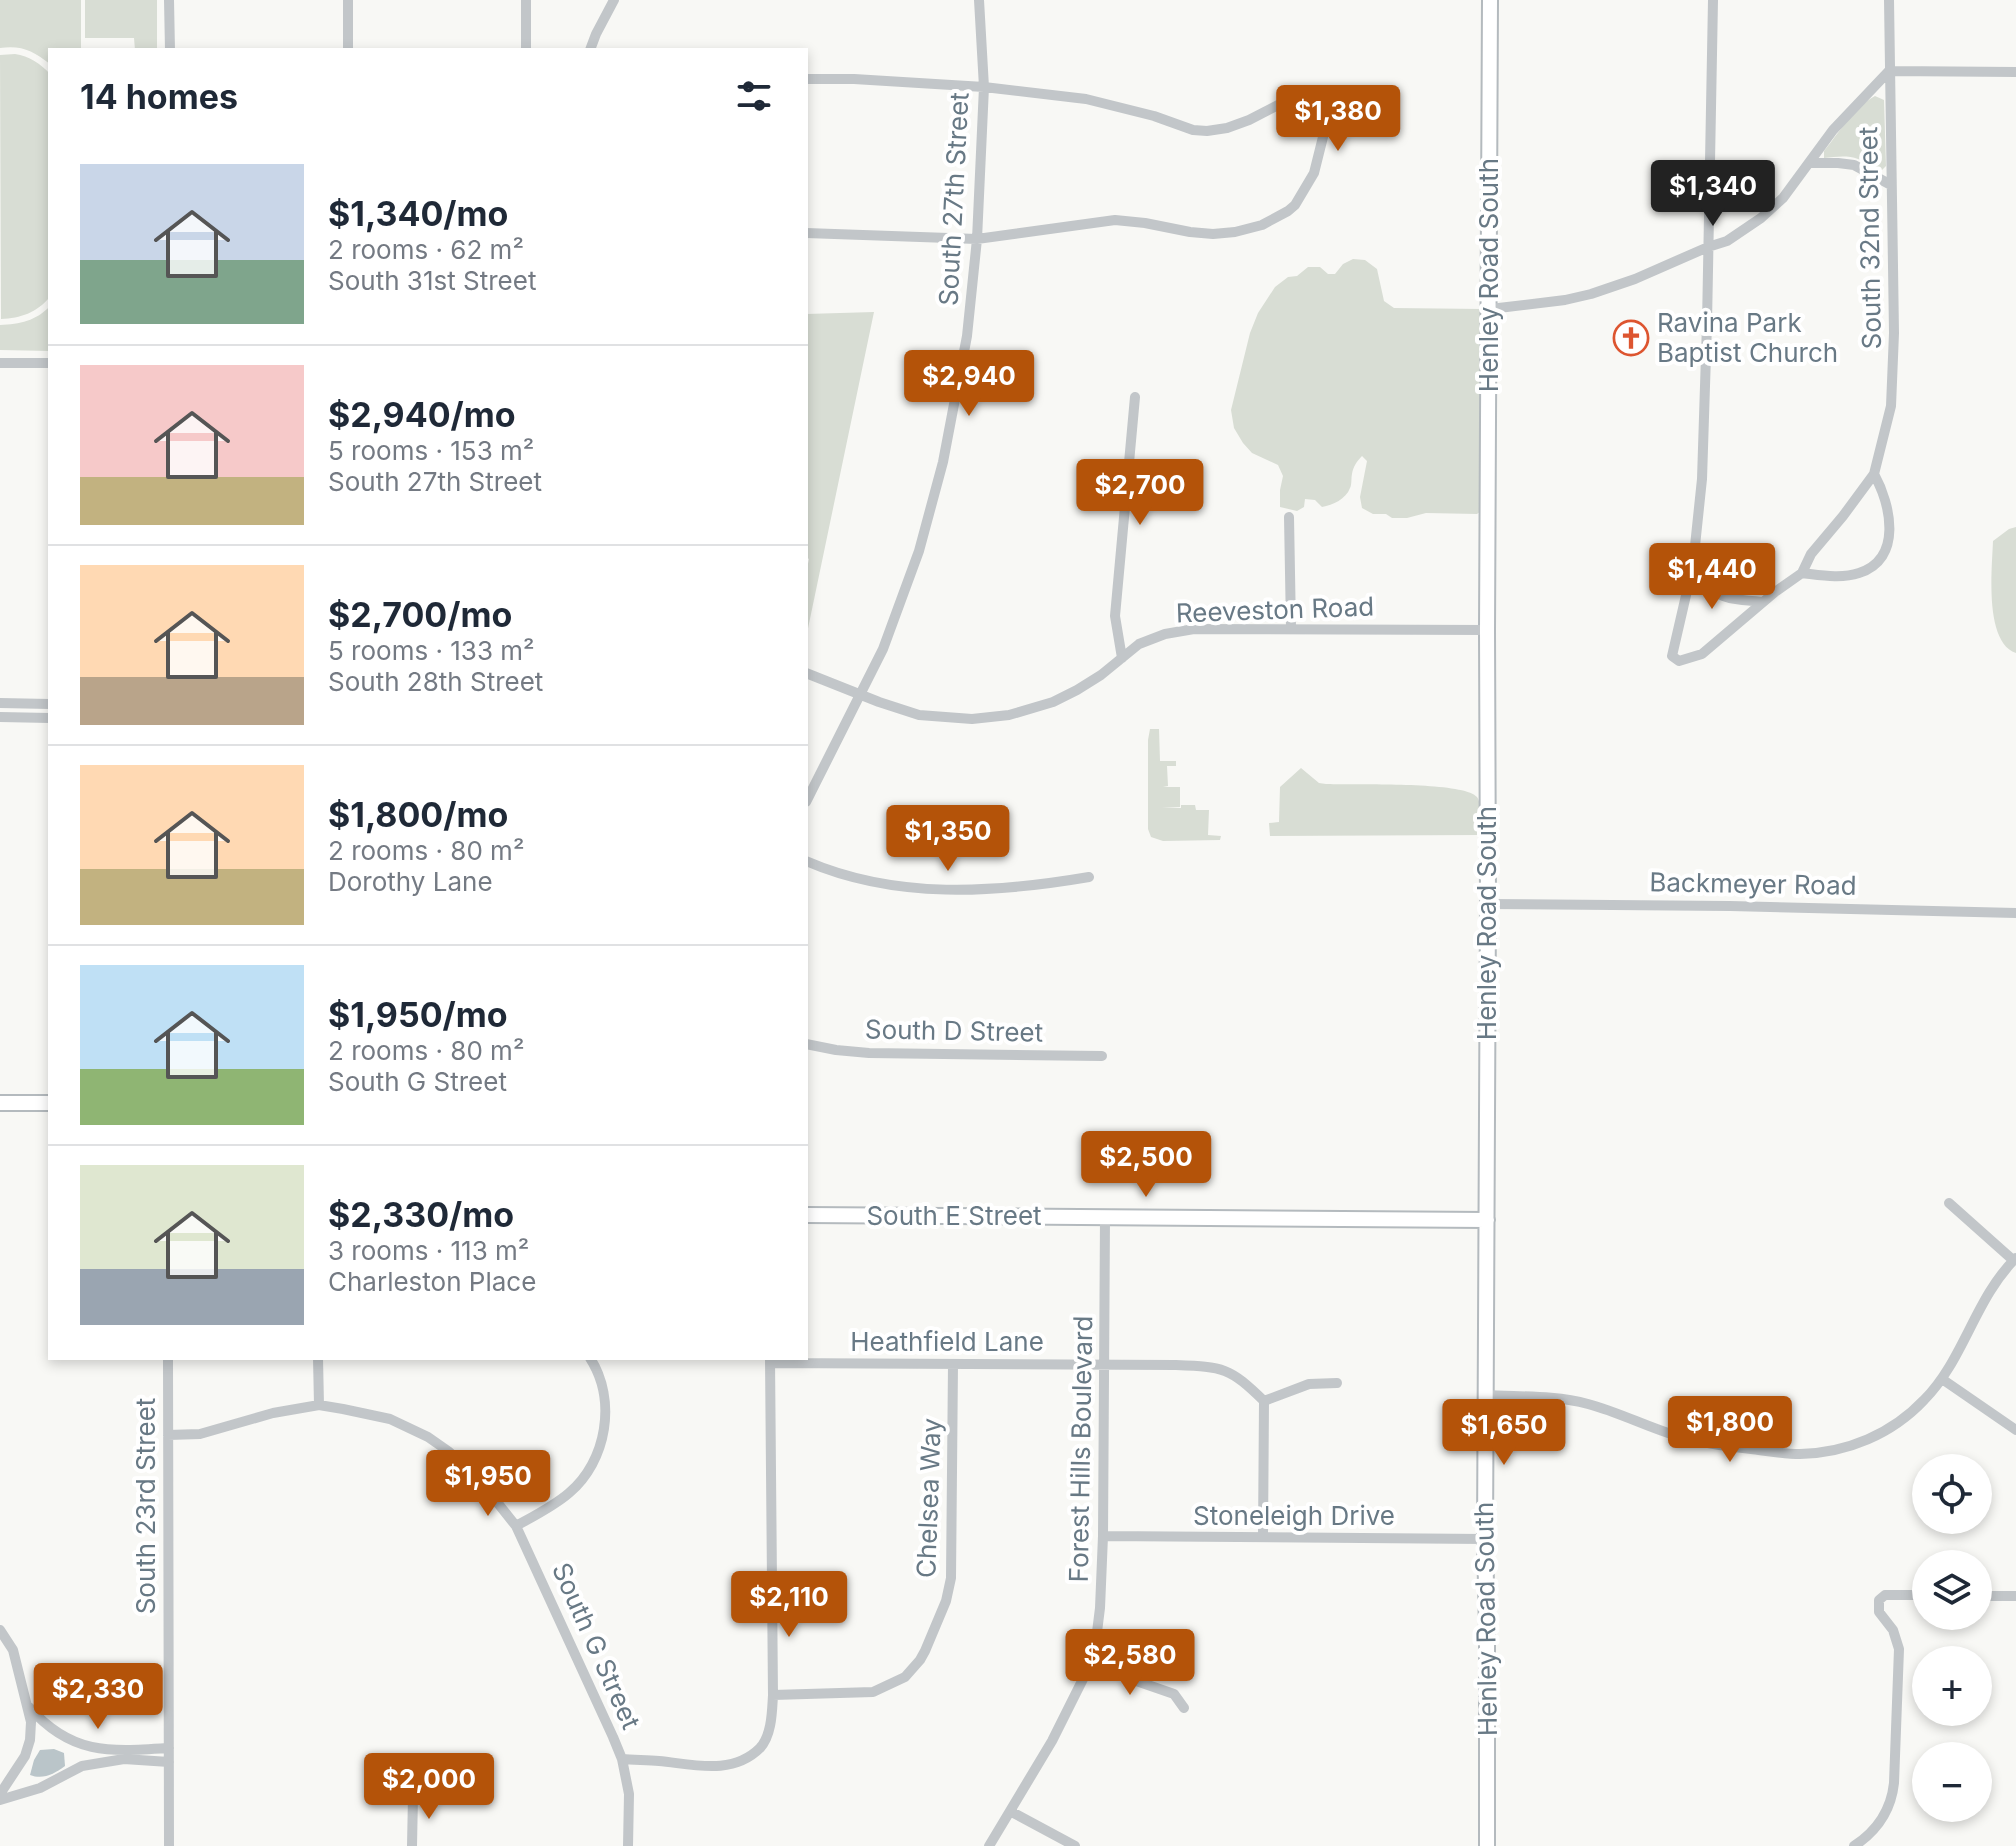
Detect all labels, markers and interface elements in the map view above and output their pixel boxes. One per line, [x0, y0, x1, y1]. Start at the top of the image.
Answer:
icon: filters [732, 74, 776, 118]
text: 14 homes [80, 76, 238, 117]
pin: $1,380 [1273, 85, 1403, 153]
street label: South 27th Street [932, 91, 975, 307]
text: $1,380 [1294, 95, 1382, 126]
street label: South 32nd Street [1852, 126, 1887, 350]
street label: Henley Road South [1473, 158, 1504, 392]
pin: $1,340 [1648, 160, 1778, 228]
text: $1,340 [1669, 170, 1757, 201]
text: $1,340/mo [328, 193, 508, 234]
icon: home [144, 196, 240, 292]
text: 2 rooms · 62 m² [328, 234, 524, 265]
text: South 31st Street [328, 265, 536, 296]
place label: Ravina Park Baptist Church [1657, 307, 1838, 368]
church icon: Ravina Park Baptist Church [1612, 319, 1650, 357]
pin: $2,940 [904, 350, 1034, 418]
text: $2,940 [922, 360, 1016, 391]
text: $2,940/mo [328, 394, 516, 435]
icon: home [144, 397, 240, 493]
text: 5 rooms · 153 m² [328, 435, 534, 466]
pin: $2,700 [1075, 459, 1205, 527]
text: South 27th Street [328, 466, 542, 497]
text: $2,700 [1094, 469, 1186, 500]
pin: $1,440 [1647, 543, 1777, 611]
text: $1,440 [1667, 553, 1757, 584]
street label: Reeveston Road [1175, 591, 1375, 628]
text: $2,700/mo [328, 594, 512, 635]
icon: home [144, 597, 240, 693]
text: 5 rooms · 133 m² [328, 635, 535, 666]
text: South 28th Street [328, 666, 543, 697]
text: $1,800/mo [328, 794, 508, 835]
icon: home [144, 797, 240, 893]
pin: $1,350 [883, 805, 1013, 873]
street label: Henley Road South [1471, 806, 1502, 1040]
text: $1,350 [904, 815, 992, 846]
text: 2 rooms · 80 m² [328, 835, 524, 866]
text: Dorothy Lane [328, 866, 493, 897]
street label: Backmeyer Road [1649, 866, 1857, 901]
text: $1,950/mo [328, 994, 508, 1035]
icon: home [144, 997, 240, 1093]
street label: South D Street [865, 1013, 1043, 1048]
text: 2 rooms · 80 m² [328, 1035, 524, 1066]
text: South G Street [328, 1066, 507, 1097]
pin: $2,500 [1081, 1131, 1211, 1199]
text: $2,500 [1099, 1141, 1193, 1172]
text: $2,330/mo [328, 1194, 514, 1235]
icon: home [144, 1197, 240, 1293]
street label: South E Street [866, 1200, 1042, 1231]
text: 3 rooms · 113 m² [328, 1235, 529, 1266]
text: Charleston Place [328, 1266, 536, 1297]
street label: Forest Hills Boulevard [1063, 1315, 1098, 1582]
street label: Heathfield Lane [850, 1326, 1044, 1357]
pin: $1,800 [1665, 1396, 1795, 1464]
street label: South 23rd Street [130, 1398, 161, 1614]
pin: $1,650 [1439, 1399, 1569, 1467]
text: $1,800 [1686, 1406, 1774, 1437]
text: $1,650 [1460, 1409, 1548, 1440]
street label: Chelsea Way [910, 1417, 947, 1578]
pin: $1,950 [423, 1450, 553, 1518]
map controls [1912, 1454, 1992, 1822]
button: locate [1912, 1454, 1992, 1534]
text: $1,950 [444, 1460, 532, 1491]
street label: Stoneleigh Drive [1193, 1500, 1395, 1531]
street label: Henley Road South [1468, 1502, 1503, 1736]
button: layers [1912, 1550, 1992, 1630]
street label: South G Street [546, 1558, 647, 1734]
pin: $2,110 [724, 1571, 854, 1639]
text: $2,110 [749, 1581, 829, 1612]
pin: $2,580 [1065, 1629, 1195, 1697]
text: $2,580 [1084, 1639, 1177, 1670]
button: + [1912, 1646, 1992, 1726]
pin: $2,330 [33, 1663, 163, 1731]
text: $2,330 [52, 1673, 144, 1704]
button: − [1912, 1742, 1992, 1822]
pin: $2,000 [364, 1753, 494, 1821]
text: $2,000 [382, 1763, 476, 1794]

